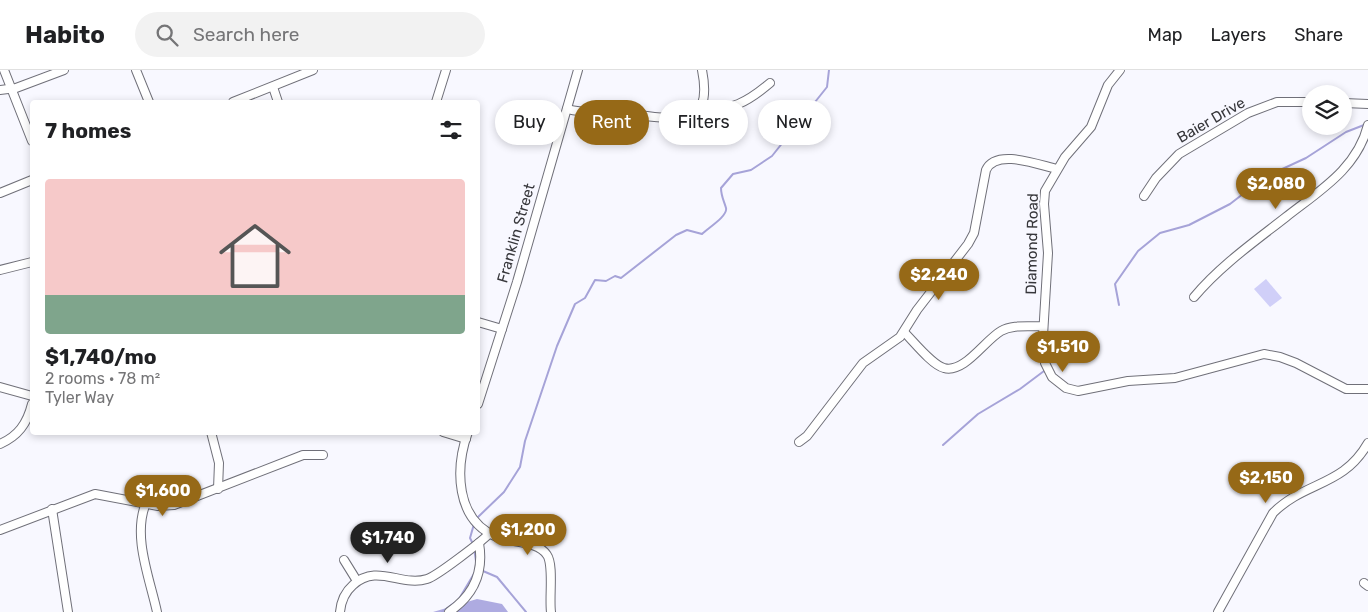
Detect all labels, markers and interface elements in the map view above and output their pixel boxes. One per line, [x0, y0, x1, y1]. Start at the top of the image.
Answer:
search box [135, 12, 485, 57]
text: Habito [25, 21, 105, 49]
icon: search [153, 21, 181, 49]
text: Search here [193, 23, 300, 46]
text: Map [1148, 24, 1183, 46]
text: Layers [1211, 24, 1266, 46]
text: Share [1294, 24, 1343, 46]
map controls [1302, 85, 1352, 135]
button: layers [1302, 85, 1352, 135]
street label: Baier Drive [1174, 93, 1248, 147]
chip: Buy [495, 100, 564, 145]
chip: Rent [574, 100, 649, 145]
chip: Filters [659, 100, 748, 145]
chip: New [758, 100, 831, 145]
icon: filters [437, 116, 465, 144]
text: 7 homes [45, 118, 131, 143]
pin: $2,080 [1235, 168, 1317, 210]
text: $2,080 [1247, 174, 1305, 193]
street label: Franklin Street [493, 181, 539, 285]
street label: Diamond Road [1022, 193, 1042, 295]
icon: home [210, 211, 300, 301]
pin: $2,240 [898, 258, 980, 301]
text: $2,240 [910, 265, 968, 284]
pin: $1,510 [1022, 330, 1104, 373]
text: $1,510 [1037, 337, 1089, 356]
text: $1,740/mo [45, 344, 157, 369]
text: 2 rooms · 78 m² [45, 369, 160, 388]
text: Tyler Way [45, 388, 114, 407]
pin: $2,150 [1225, 462, 1307, 504]
text: $2,150 [1239, 468, 1293, 487]
pin: $1,600 [122, 474, 204, 517]
text: $1,600 [135, 481, 191, 500]
pin: $1,200 [487, 514, 569, 556]
text: $1,200 [500, 520, 556, 539]
pin: $1,740 [347, 522, 429, 564]
text: $1,740 [361, 528, 415, 547]

